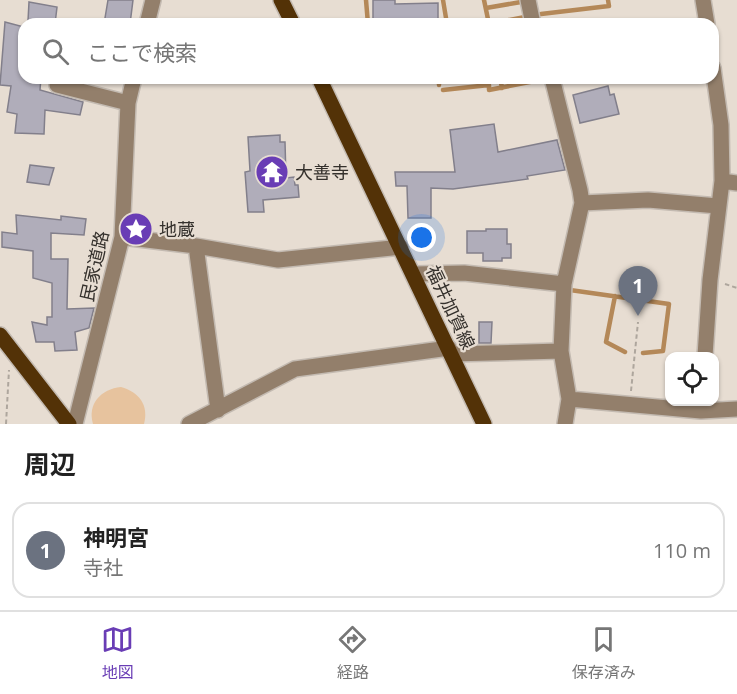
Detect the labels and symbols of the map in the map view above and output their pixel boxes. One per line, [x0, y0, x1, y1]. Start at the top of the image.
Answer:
temple icon: 大善寺 [254, 154, 290, 190]
place label: 大善寺 [295, 160, 349, 184]
place icon: 地蔵 [118, 211, 154, 247]
place label: 地蔵 [159, 217, 195, 241]
your location [407, 223, 436, 252]
street label: 民家道路 [74, 228, 114, 304]
street label: 福井加賀線 [421, 261, 481, 353]
pin: 1 [618, 266, 658, 316]

